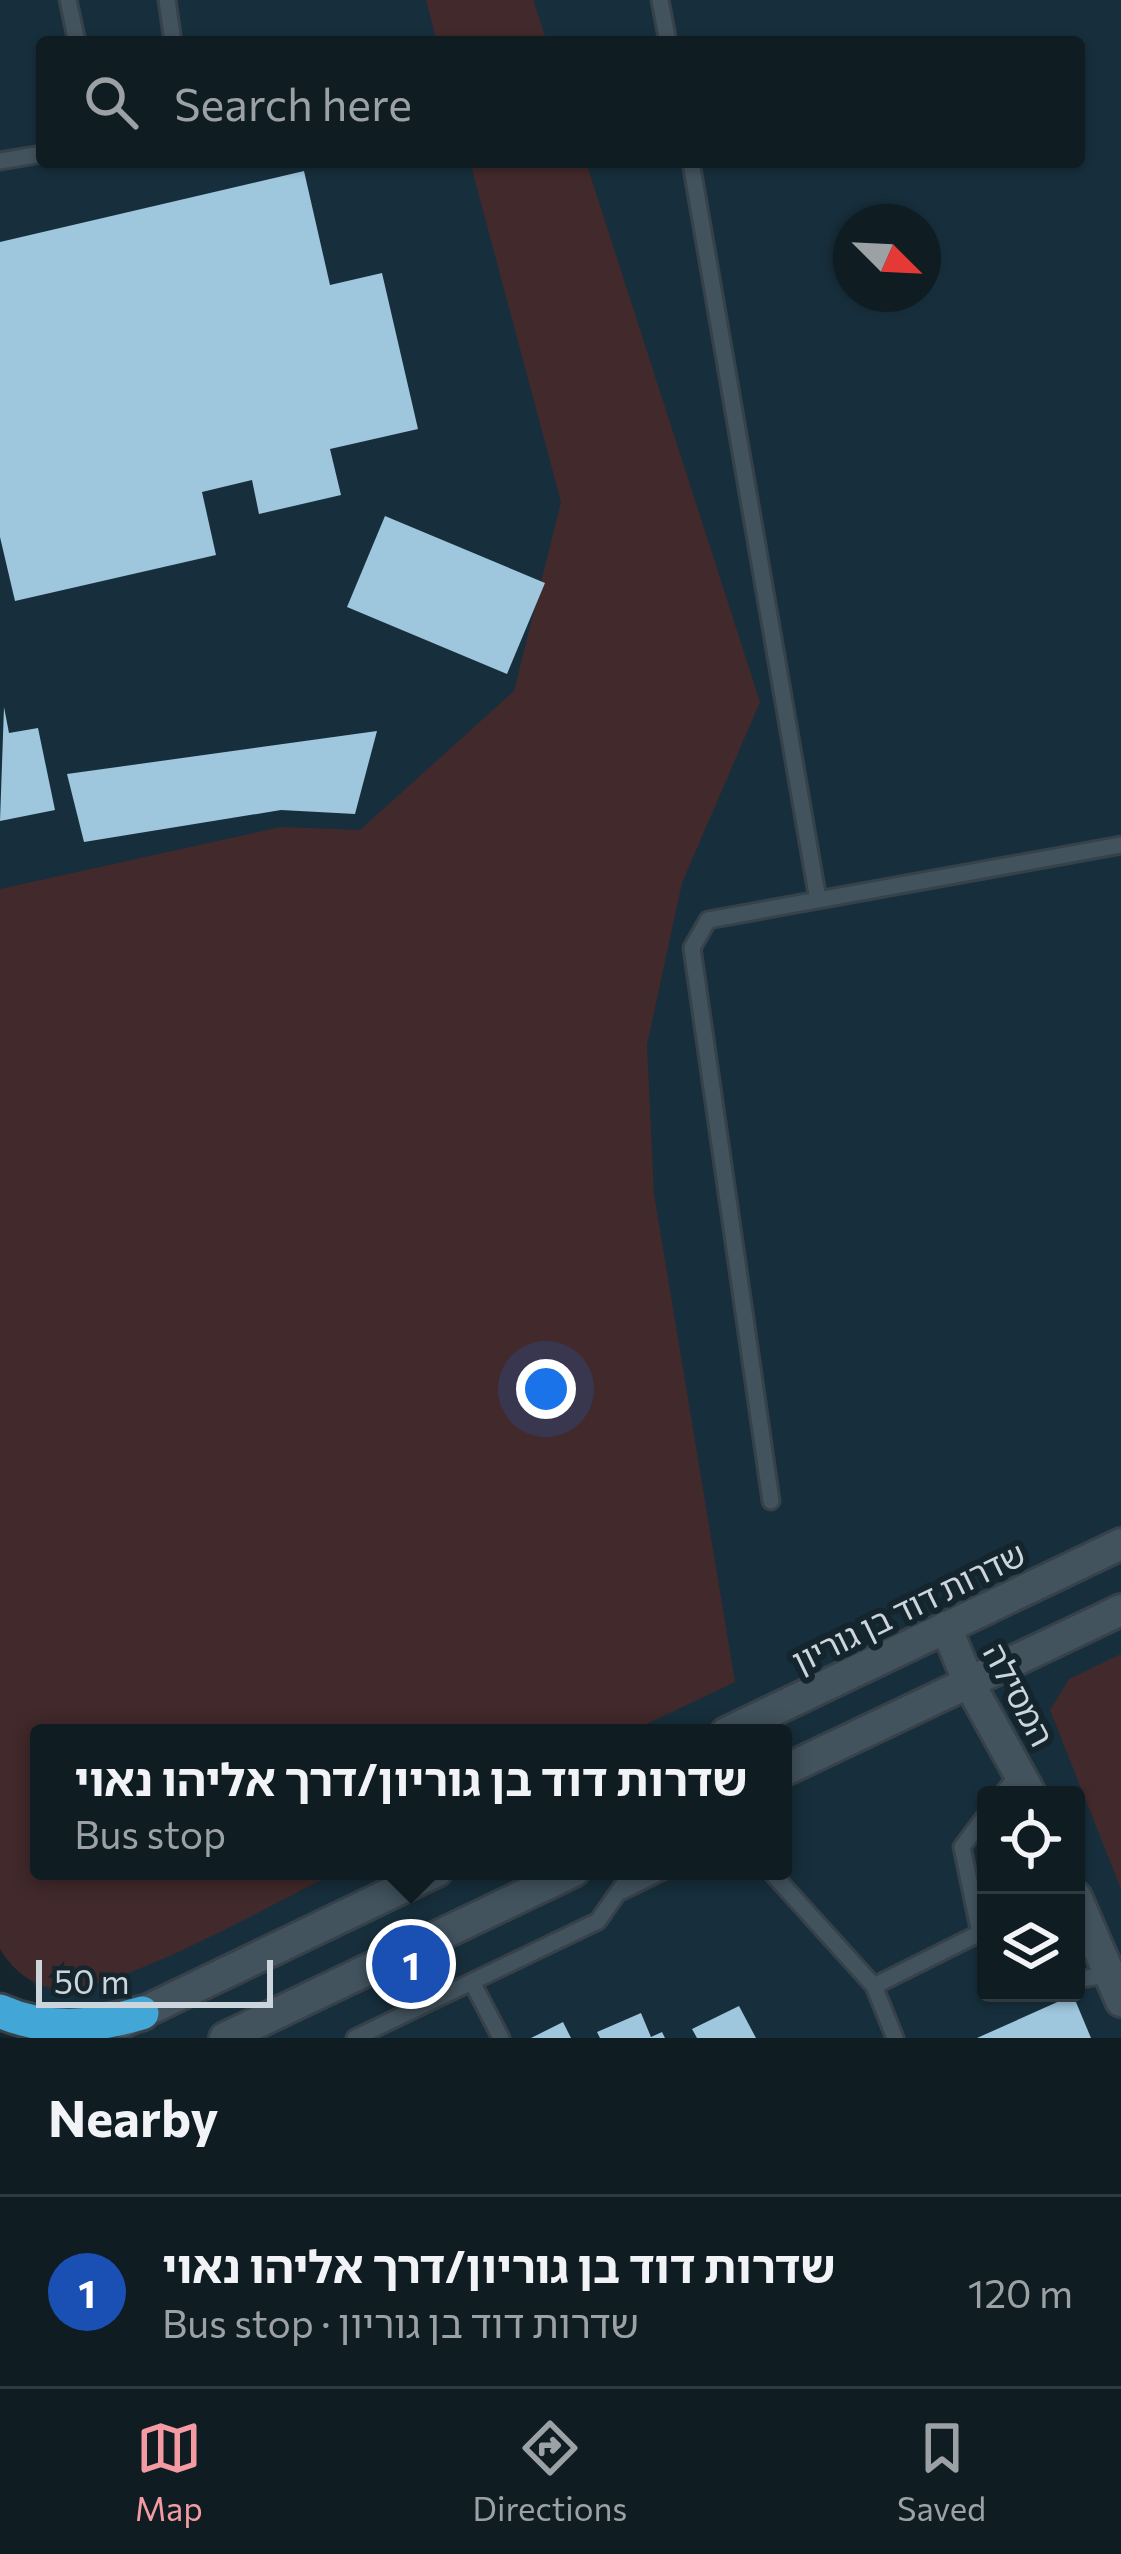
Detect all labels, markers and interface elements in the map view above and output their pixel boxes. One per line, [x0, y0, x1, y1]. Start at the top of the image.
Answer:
search box [36, 36, 1085, 168]
icon: search [78, 69, 144, 135]
text: Search here [174, 75, 412, 130]
north arrow [833, 204, 941, 312]
your location [516, 1359, 576, 1419]
street label: שדרות דוד בן גוריון [785, 1532, 1031, 1680]
street label: המסילה [976, 1636, 1064, 1752]
popup [30, 1724, 792, 1880]
text: שדרות דוד בן גוריון/דרך אליהו נאוי [74, 1750, 748, 1805]
map controls [977, 1786, 1085, 2002]
button: locate [977, 1786, 1085, 1894]
text: Bus stop [74, 1809, 226, 1857]
button: layers [977, 1894, 1085, 2002]
pin: 1 [372, 1919, 450, 2009]
scale bar [36, 1954, 273, 2007]
text: 50 m [54, 1960, 130, 2001]
text: Nearby [48, 2085, 218, 2148]
text: שדרות דוד בן גוריון/דרך אליהו נאוי [162, 2237, 836, 2292]
text: 1 [78, 2268, 96, 2316]
text: 120 m [968, 2268, 1073, 2316]
text: Bus stop · שדרות דוד בן גוריון [162, 2298, 639, 2346]
tab: Map [135, 2415, 203, 2528]
tab: Directions [473, 2415, 627, 2528]
tab: Saved [897, 2415, 986, 2528]

